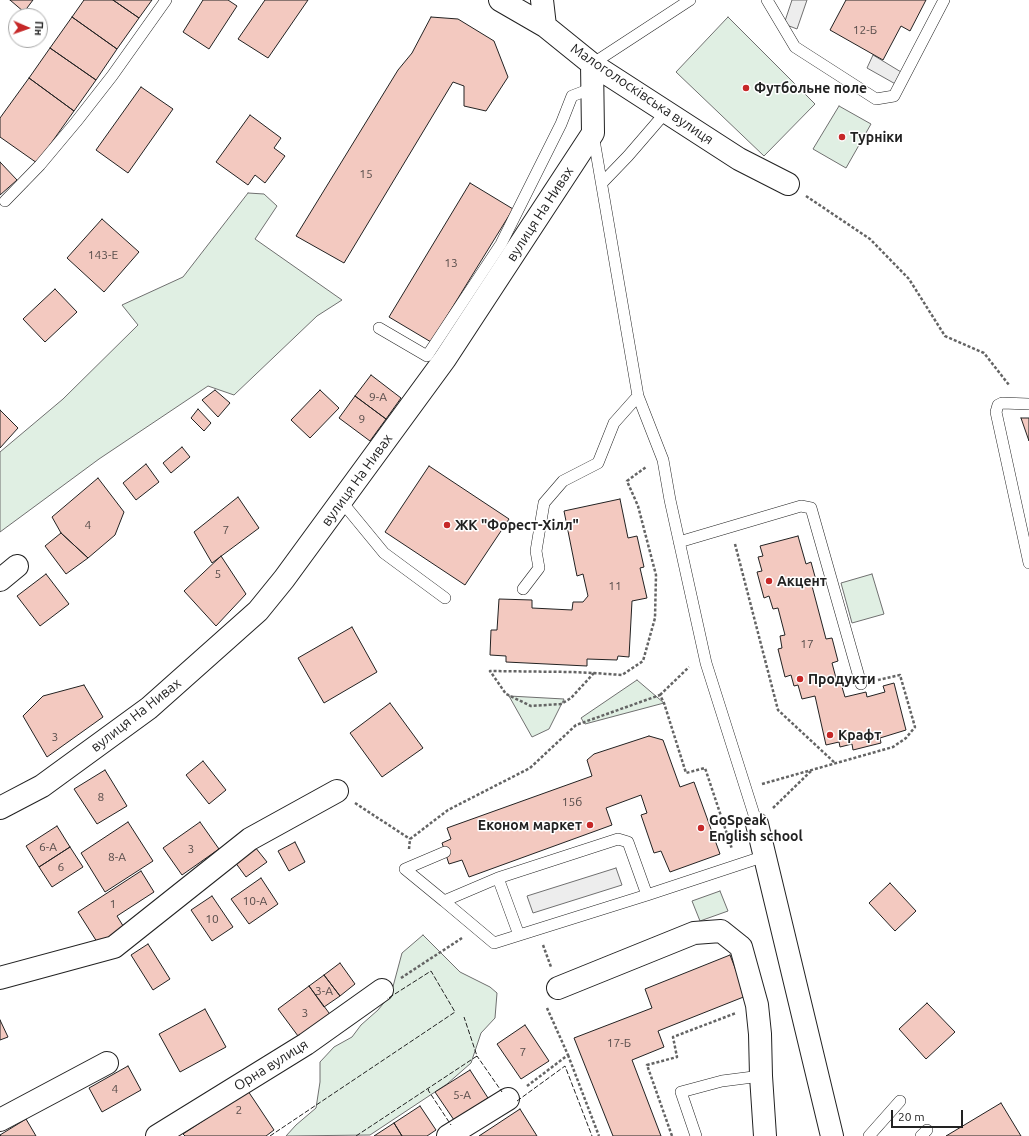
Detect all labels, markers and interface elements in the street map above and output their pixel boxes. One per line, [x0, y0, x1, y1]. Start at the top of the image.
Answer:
north arrow [8, 8, 48, 48]
text: Пн [33, 21, 45, 36]
house number: 12-Б [853, 23, 877, 37]
street label: Малоголосківська вулиця [567, 40, 717, 148]
place label: Футбольне поле [754, 80, 867, 96]
marker: Футбольне поле [741, 83, 751, 93]
place label: Турніки [850, 129, 903, 145]
marker: Турніки [837, 132, 847, 142]
street label: вулиця На Нивах [503, 163, 577, 265]
house number: 15 [359, 167, 373, 181]
house number: 143-Е [88, 248, 118, 262]
house number: 13 [444, 256, 458, 270]
house number: 9-А [369, 390, 387, 404]
house number: 9 [359, 412, 365, 426]
street label: вулиця На Нивах [318, 431, 396, 529]
place label: ЖК "Форест-Хілл" [455, 517, 579, 533]
house number: 4 [85, 518, 91, 532]
marker: ЖК "Форест-Хілл" [442, 520, 452, 530]
house number: 7 [223, 523, 229, 537]
house number: 5 [215, 567, 221, 581]
place label: Акцент [777, 573, 827, 589]
marker: Акцент [764, 576, 774, 586]
house number: 11 [608, 579, 622, 593]
house number: 17 [800, 637, 814, 651]
place label: Продукти [808, 671, 876, 687]
marker: Продукти [795, 674, 805, 684]
street label: вулиця На Нивах [88, 675, 184, 755]
place label: Крафт [838, 727, 881, 743]
house number: 3 [52, 730, 58, 744]
marker: Крафт [825, 730, 835, 740]
house number: 8 [98, 790, 104, 804]
house number: 15б [562, 795, 582, 809]
place label: GoSpeak English school [709, 812, 803, 844]
place label: Економ маркет [478, 817, 582, 833]
marker: Економ маркет [585, 820, 595, 830]
marker: GoSpeak English school [696, 823, 706, 833]
house number: 6-А [39, 840, 57, 854]
house number: 3 [188, 842, 194, 856]
house number: 8-А [108, 850, 126, 864]
house number: 6 [58, 860, 64, 874]
house number: 10-А [243, 894, 267, 908]
house number: 1 [110, 897, 116, 911]
house number: 10 [205, 912, 219, 926]
house number: 3-А [315, 984, 333, 998]
house number: 3 [302, 1006, 308, 1020]
street label: Орна вулиця [231, 1036, 311, 1094]
house number: 17-Б [607, 1036, 631, 1050]
house number: 7 [520, 1045, 526, 1059]
house number: 4 [112, 1082, 118, 1096]
house number: 5-А [453, 1088, 471, 1102]
scale bar [893, 1102, 965, 1128]
house number: 2 [236, 1103, 242, 1117]
text: 20 m [898, 1110, 925, 1123]

